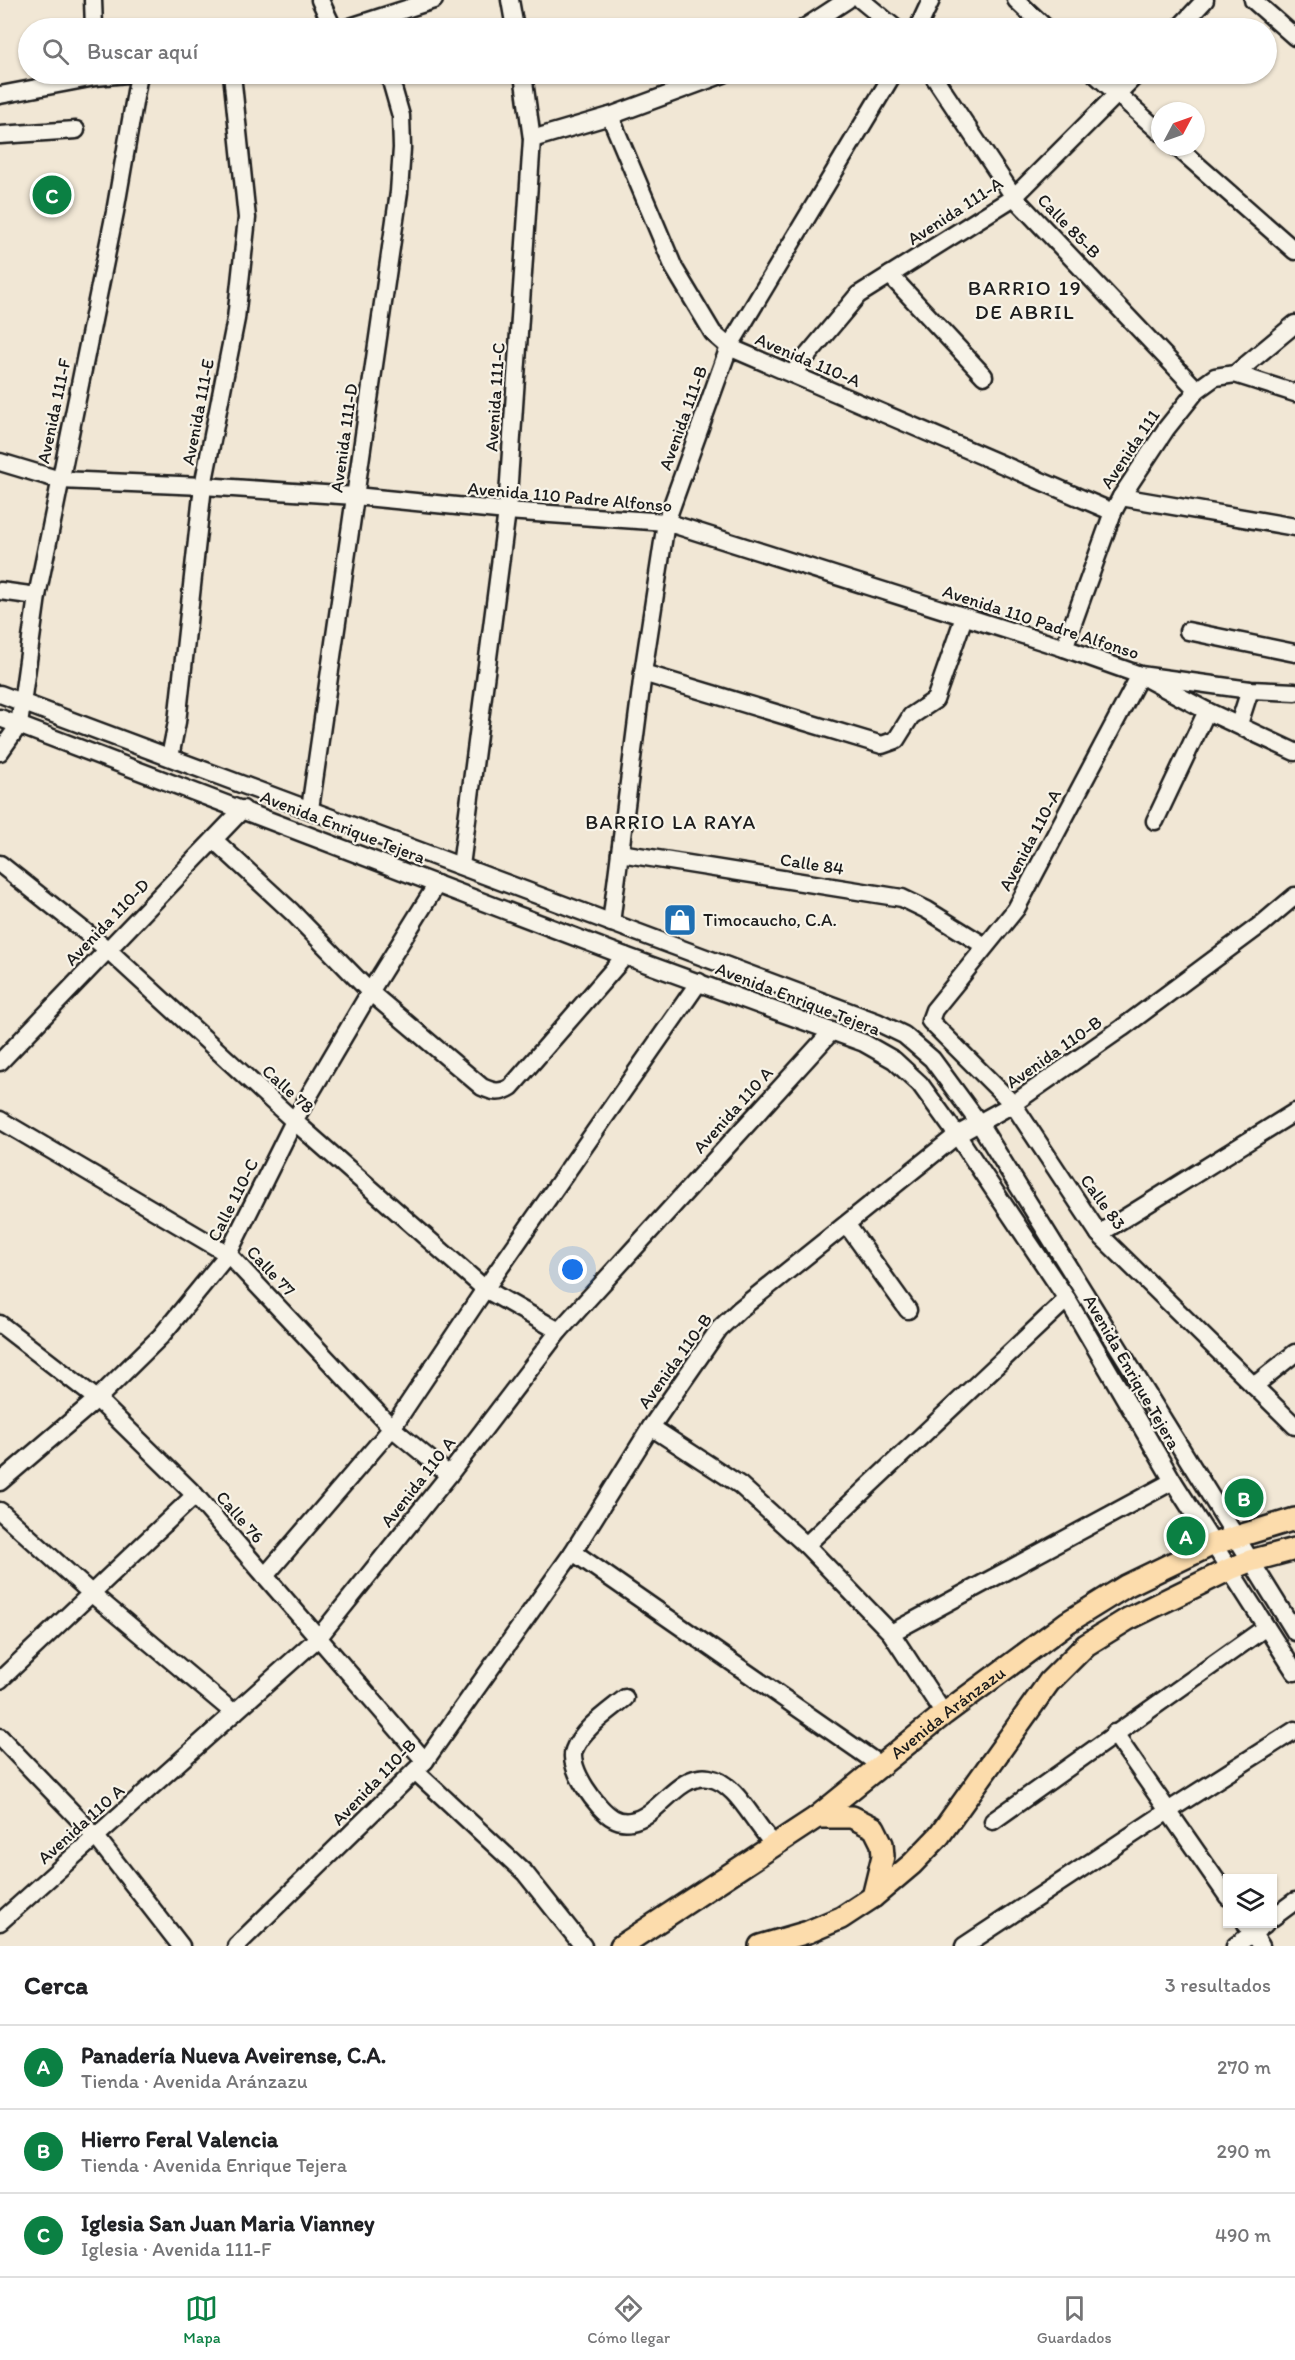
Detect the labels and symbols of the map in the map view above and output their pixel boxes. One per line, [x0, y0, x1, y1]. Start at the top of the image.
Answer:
north arrow [1151, 102, 1205, 156]
pin: C [32, 172, 72, 218]
street label: Avenida 111-A [903, 172, 1007, 250]
street label: Calle 85-B [1033, 189, 1105, 263]
district label: BARRIO 19 DE ABRIL [968, 275, 1082, 324]
street label: Avenida 110-A [752, 328, 864, 392]
street label: Avenida 111-C [480, 342, 510, 452]
street label: Avenida 111-F [32, 356, 76, 466]
street label: Avenida 111-E [177, 357, 219, 467]
street label: Avenida 111-B [654, 363, 712, 473]
street label: Avenida 111-D [325, 382, 363, 494]
street label: Avenida 111 [1096, 405, 1164, 493]
street label: Avenida 110 Padre Alfonso [467, 477, 673, 517]
street label: Avenida 110 Padre Alfonso [940, 580, 1142, 664]
street label: Avenida Enrique Tejera [257, 785, 429, 869]
street label: Avenida 110-A [994, 785, 1066, 895]
district label: BARRIO LA RAYA [585, 810, 757, 834]
street label: Calle 84 [778, 848, 846, 880]
street label: Avenida 110-D [60, 874, 154, 970]
shop icon: Timocaucho, C.A. [662, 902, 698, 938]
place label: Timocaucho, C.A. [703, 909, 837, 931]
street label: Avenida Enrique Tejera [712, 957, 884, 1041]
street label: Avenida 110-B [1002, 1011, 1106, 1093]
street label: Calle 78 [257, 1060, 319, 1118]
street label: Avenida 110 A [688, 1062, 778, 1158]
street label: Calle 110-C [203, 1155, 263, 1245]
street label: Calle 83 [1075, 1170, 1131, 1234]
street label: Calle 77 [242, 1241, 300, 1301]
your location [558, 1255, 587, 1284]
street label: Avenida Enrique Tejera [1079, 1291, 1186, 1454]
street label: Avenida 110-B [633, 1309, 717, 1413]
street label: Avenida 110 A [376, 1432, 460, 1532]
pin: B [1224, 1476, 1264, 1520]
street label: Calle 76 [211, 1486, 269, 1548]
pin: A [1166, 1514, 1206, 1558]
street label: Avenida Aránzazu [886, 1661, 1010, 1764]
street label: Avenida 110-B [327, 1734, 421, 1830]
street label: Avenida 110 A [33, 1779, 129, 1869]

